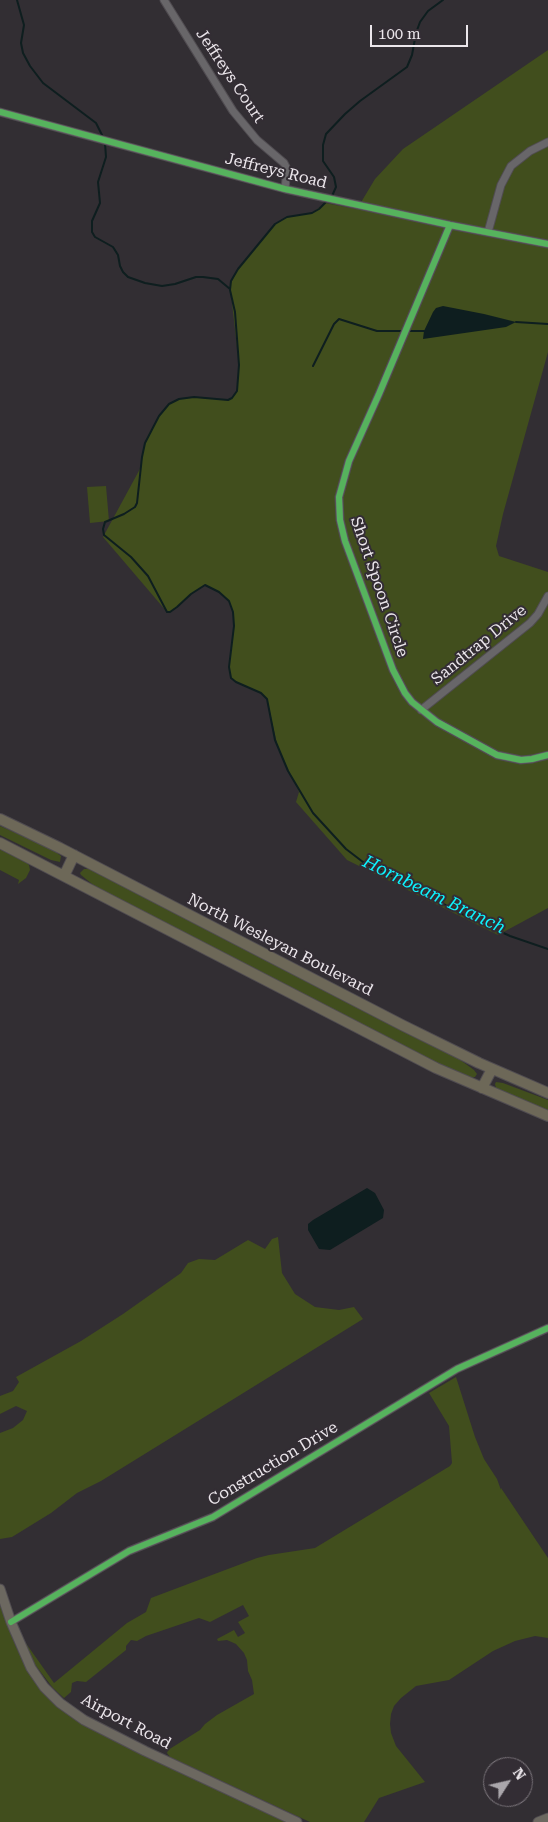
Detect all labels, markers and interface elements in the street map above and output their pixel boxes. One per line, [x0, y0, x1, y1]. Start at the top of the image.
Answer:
scale bar [373, 15, 470, 47]
street label: Jeffreys Court [192, 25, 268, 127]
text: 100 m [378, 25, 421, 43]
street label: Jeffreys Road [223, 149, 329, 193]
street label: Short Spoon Circle [346, 514, 412, 660]
street label: Sandtrap Drive [428, 601, 530, 689]
water label: Hornbeam Branch [359, 851, 509, 939]
street label: North Wesleyan Boulevard [184, 890, 376, 1000]
street label: Construction Drive [205, 1418, 341, 1510]
street label: Airport Road [78, 1690, 174, 1754]
north arrow [483, 1757, 533, 1807]
text: N [510, 1765, 529, 1783]

